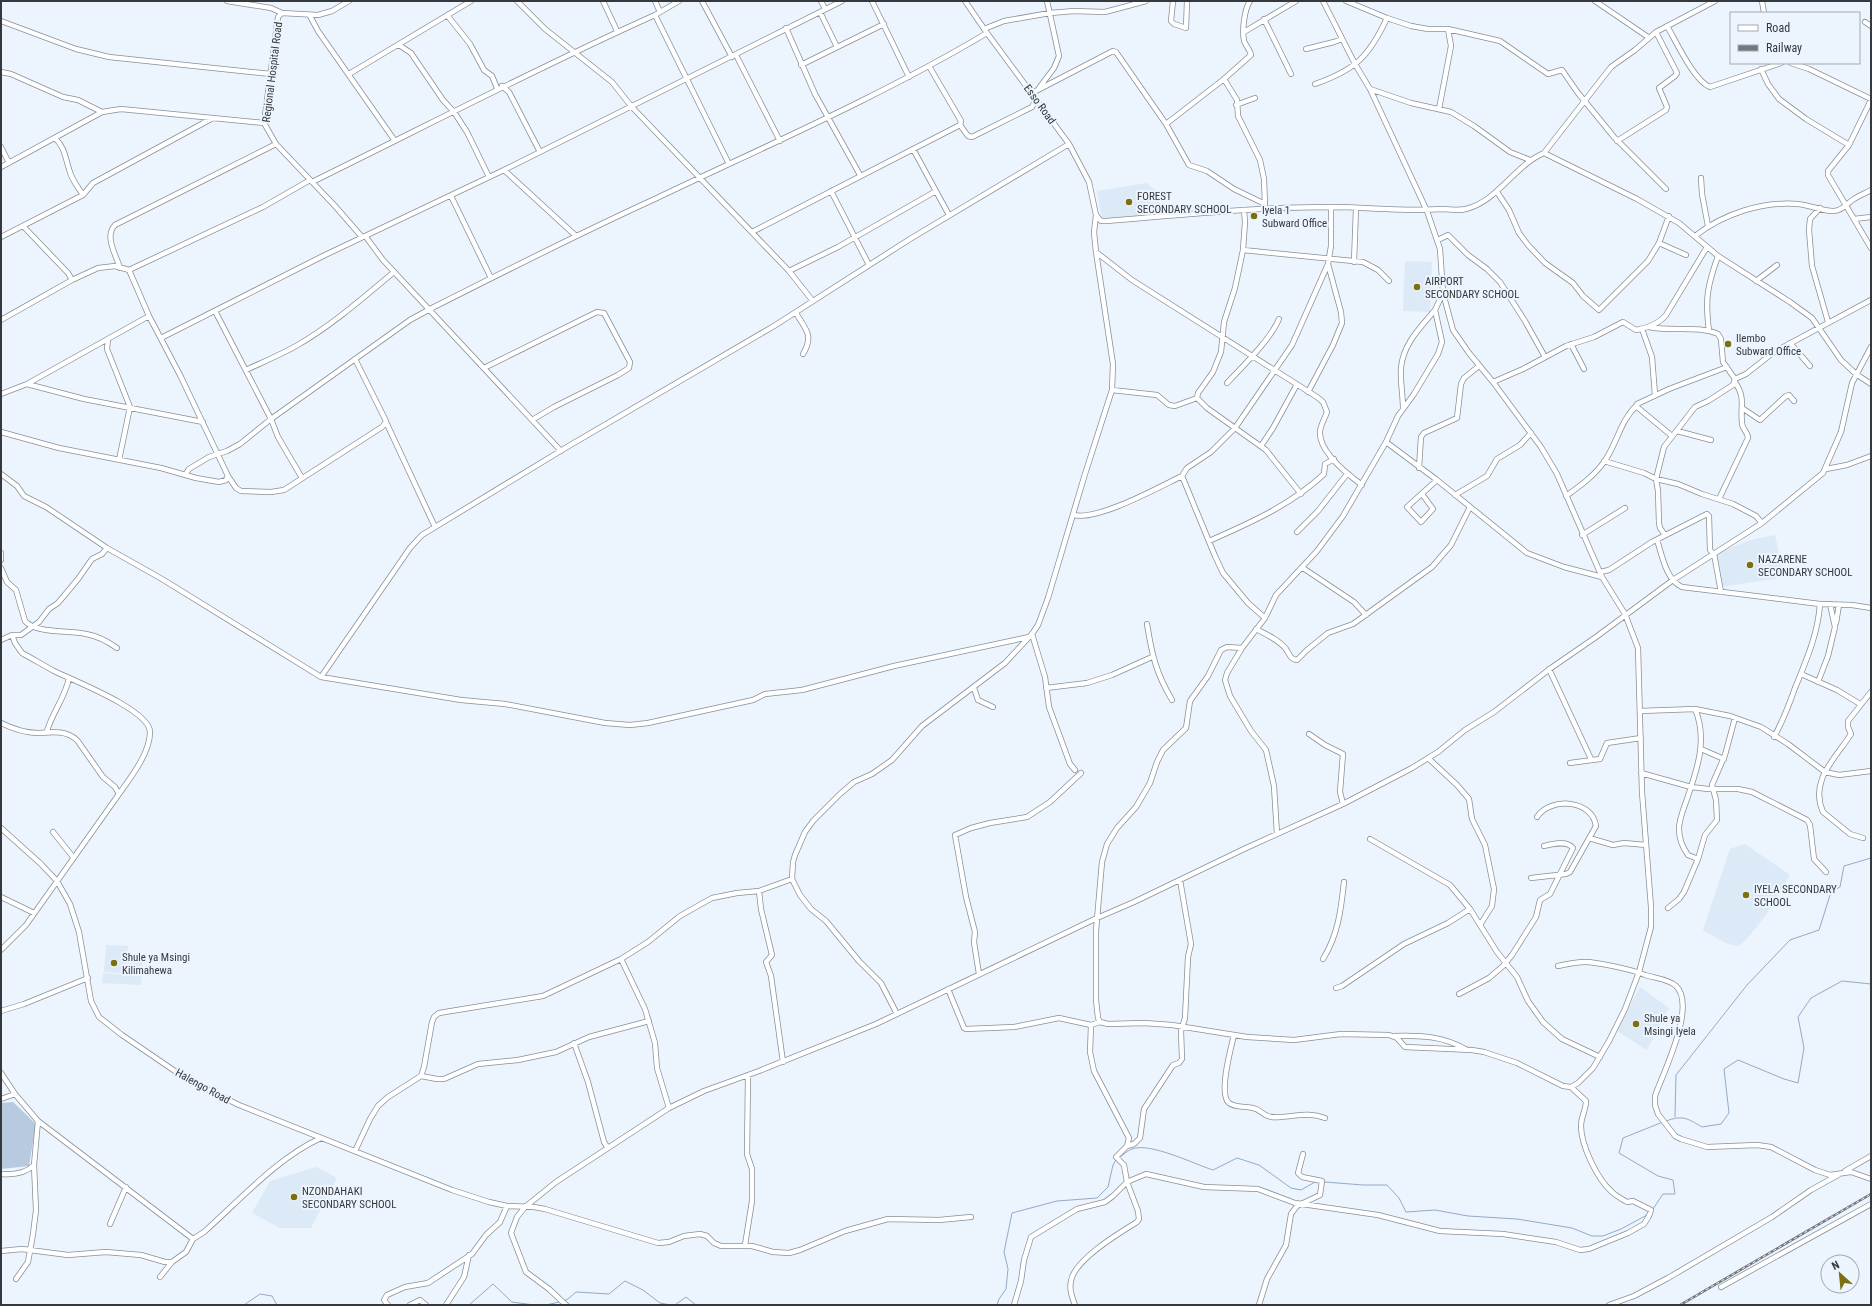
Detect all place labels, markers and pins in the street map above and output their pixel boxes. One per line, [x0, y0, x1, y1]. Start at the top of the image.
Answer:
place label: FOREST SECONDARY SCHOOL [1137, 190, 1231, 216]
marker: FOREST SECONDARY SCHOOL [1124, 197, 1134, 207]
place label: Iyela 1 Subward Office [1262, 204, 1327, 230]
marker: Iyela 1 Subward Office [1249, 211, 1259, 221]
place label: AIRPORT SECONDARY SCHOOL [1425, 275, 1519, 301]
marker: AIRPORT SECONDARY SCHOOL [1412, 282, 1422, 292]
place label: Ilembo Subward Office [1736, 332, 1801, 358]
marker: Ilembo Subward Office [1723, 339, 1733, 349]
place label: NAZARENE SECONDARY SCHOOL [1758, 553, 1852, 579]
marker: NAZARENE SECONDARY SCHOOL [1745, 560, 1755, 570]
place label: IYELA SECONDARY SCHOOL [1754, 883, 1837, 909]
marker: IYELA SECONDARY SCHOOL [1741, 890, 1751, 900]
place label: Shule ya Msingi Kilimahewa [122, 951, 190, 977]
marker: Shule ya Msingi Kilimahewa [109, 958, 119, 968]
place label: Shule ya Msingi Iyela [1644, 1012, 1696, 1038]
marker: Shule ya Msingi Iyela [1631, 1019, 1641, 1029]
place label: NZONDAHAKI SECONDARY SCHOOL [302, 1185, 396, 1211]
marker: NZONDAHAKI SECONDARY SCHOOL [289, 1192, 299, 1202]

